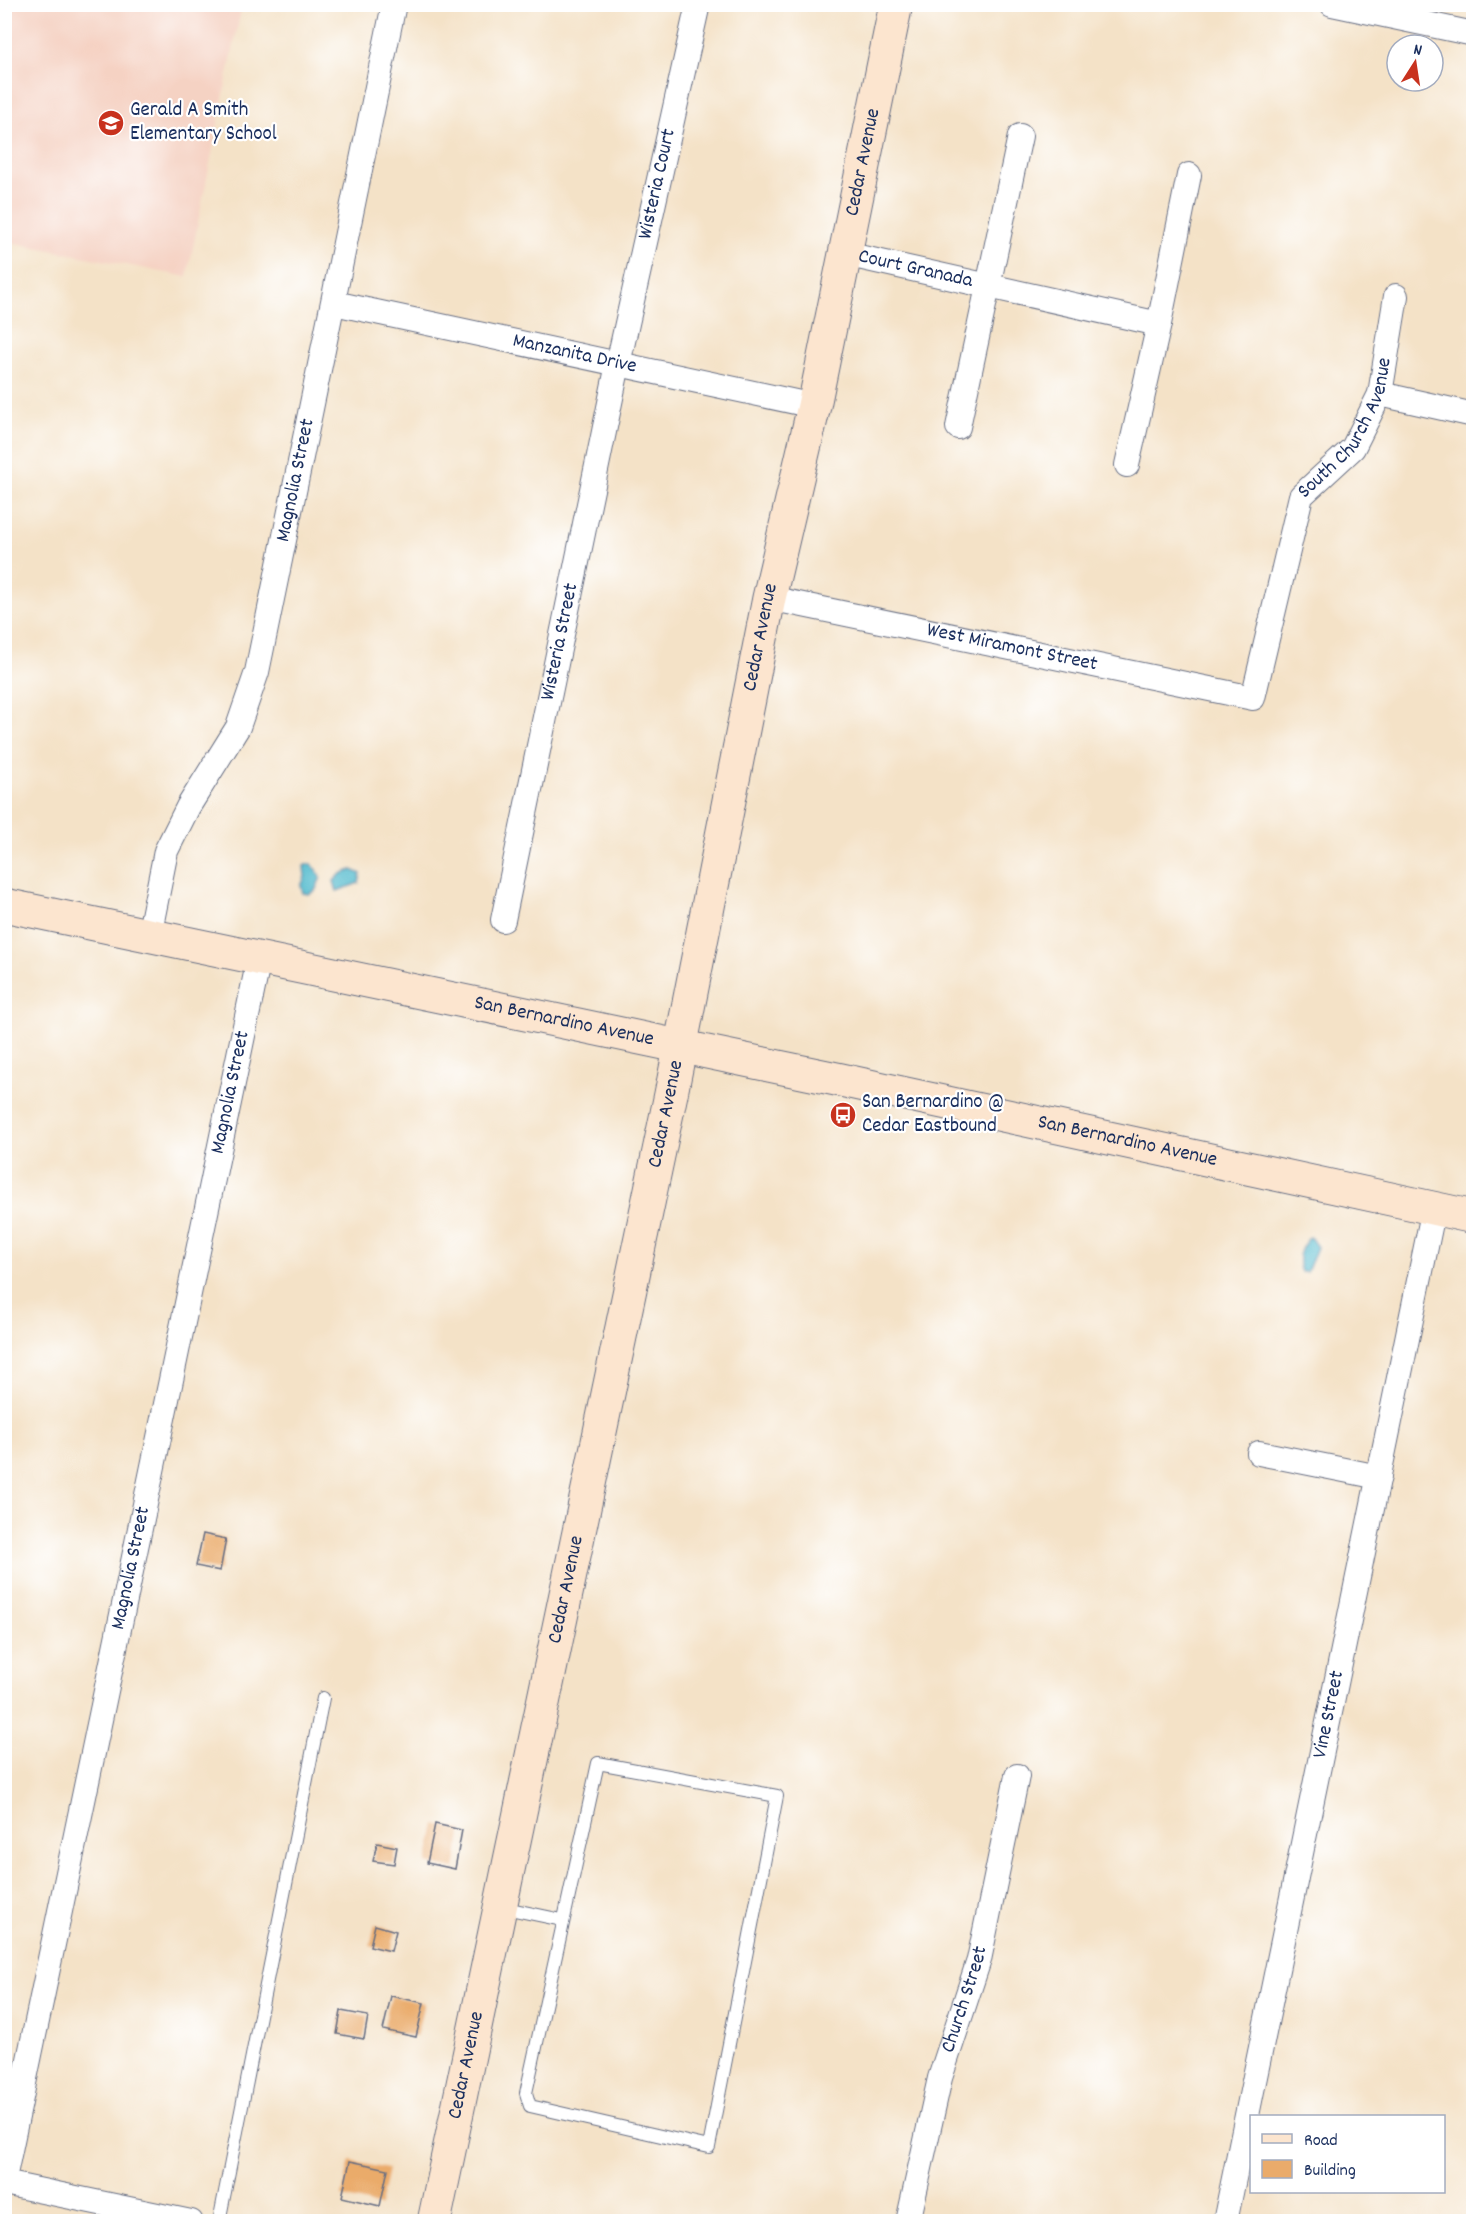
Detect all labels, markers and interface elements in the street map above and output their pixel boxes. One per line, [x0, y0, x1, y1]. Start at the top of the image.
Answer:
north arrow [1385, 33, 1445, 93]
text: N [1411, 39, 1424, 63]
place label: Gerald A Smith Elementary School [130, 96, 277, 150]
street label: Cedar Avenue [838, 106, 889, 219]
school or university icon: Gerald A Smith Elementary School [96, 108, 126, 138]
street label: Wisteria Court [631, 126, 685, 242]
street label: Court Granada [855, 242, 977, 297]
street label: Manzanita Drive [510, 327, 639, 383]
street label: South Church Avenue [1291, 355, 1401, 507]
street label: Magnolia Street [269, 416, 324, 545]
street label: Wisteria Street [534, 580, 587, 703]
street label: Cedar Avenue [736, 580, 787, 694]
street label: West Miramont Street [924, 616, 1100, 680]
street label: San Bernardino Avenue [471, 989, 657, 1055]
street label: Magnolia Street [204, 1028, 259, 1157]
street label: Cedar Avenue [641, 1058, 692, 1171]
place label: San Bernardino @ Cedar Eastbound [862, 1088, 1004, 1142]
bus stop icon: San Bernardino @ Cedar Eastbound [828, 1100, 858, 1130]
street label: San Bernardino Avenue [1035, 1108, 1220, 1176]
street label: Magnolia Street [104, 1504, 159, 1632]
street label: Cedar Avenue [541, 1533, 593, 1646]
street label: Vine Street [1306, 1668, 1353, 1761]
street label: Church Street [934, 1943, 996, 2057]
street label: Cedar Avenue [441, 2009, 493, 2122]
legend [1250, 2115, 1445, 2193]
text: Road [1304, 2129, 1338, 2154]
text: Building [1304, 2159, 1356, 2184]

